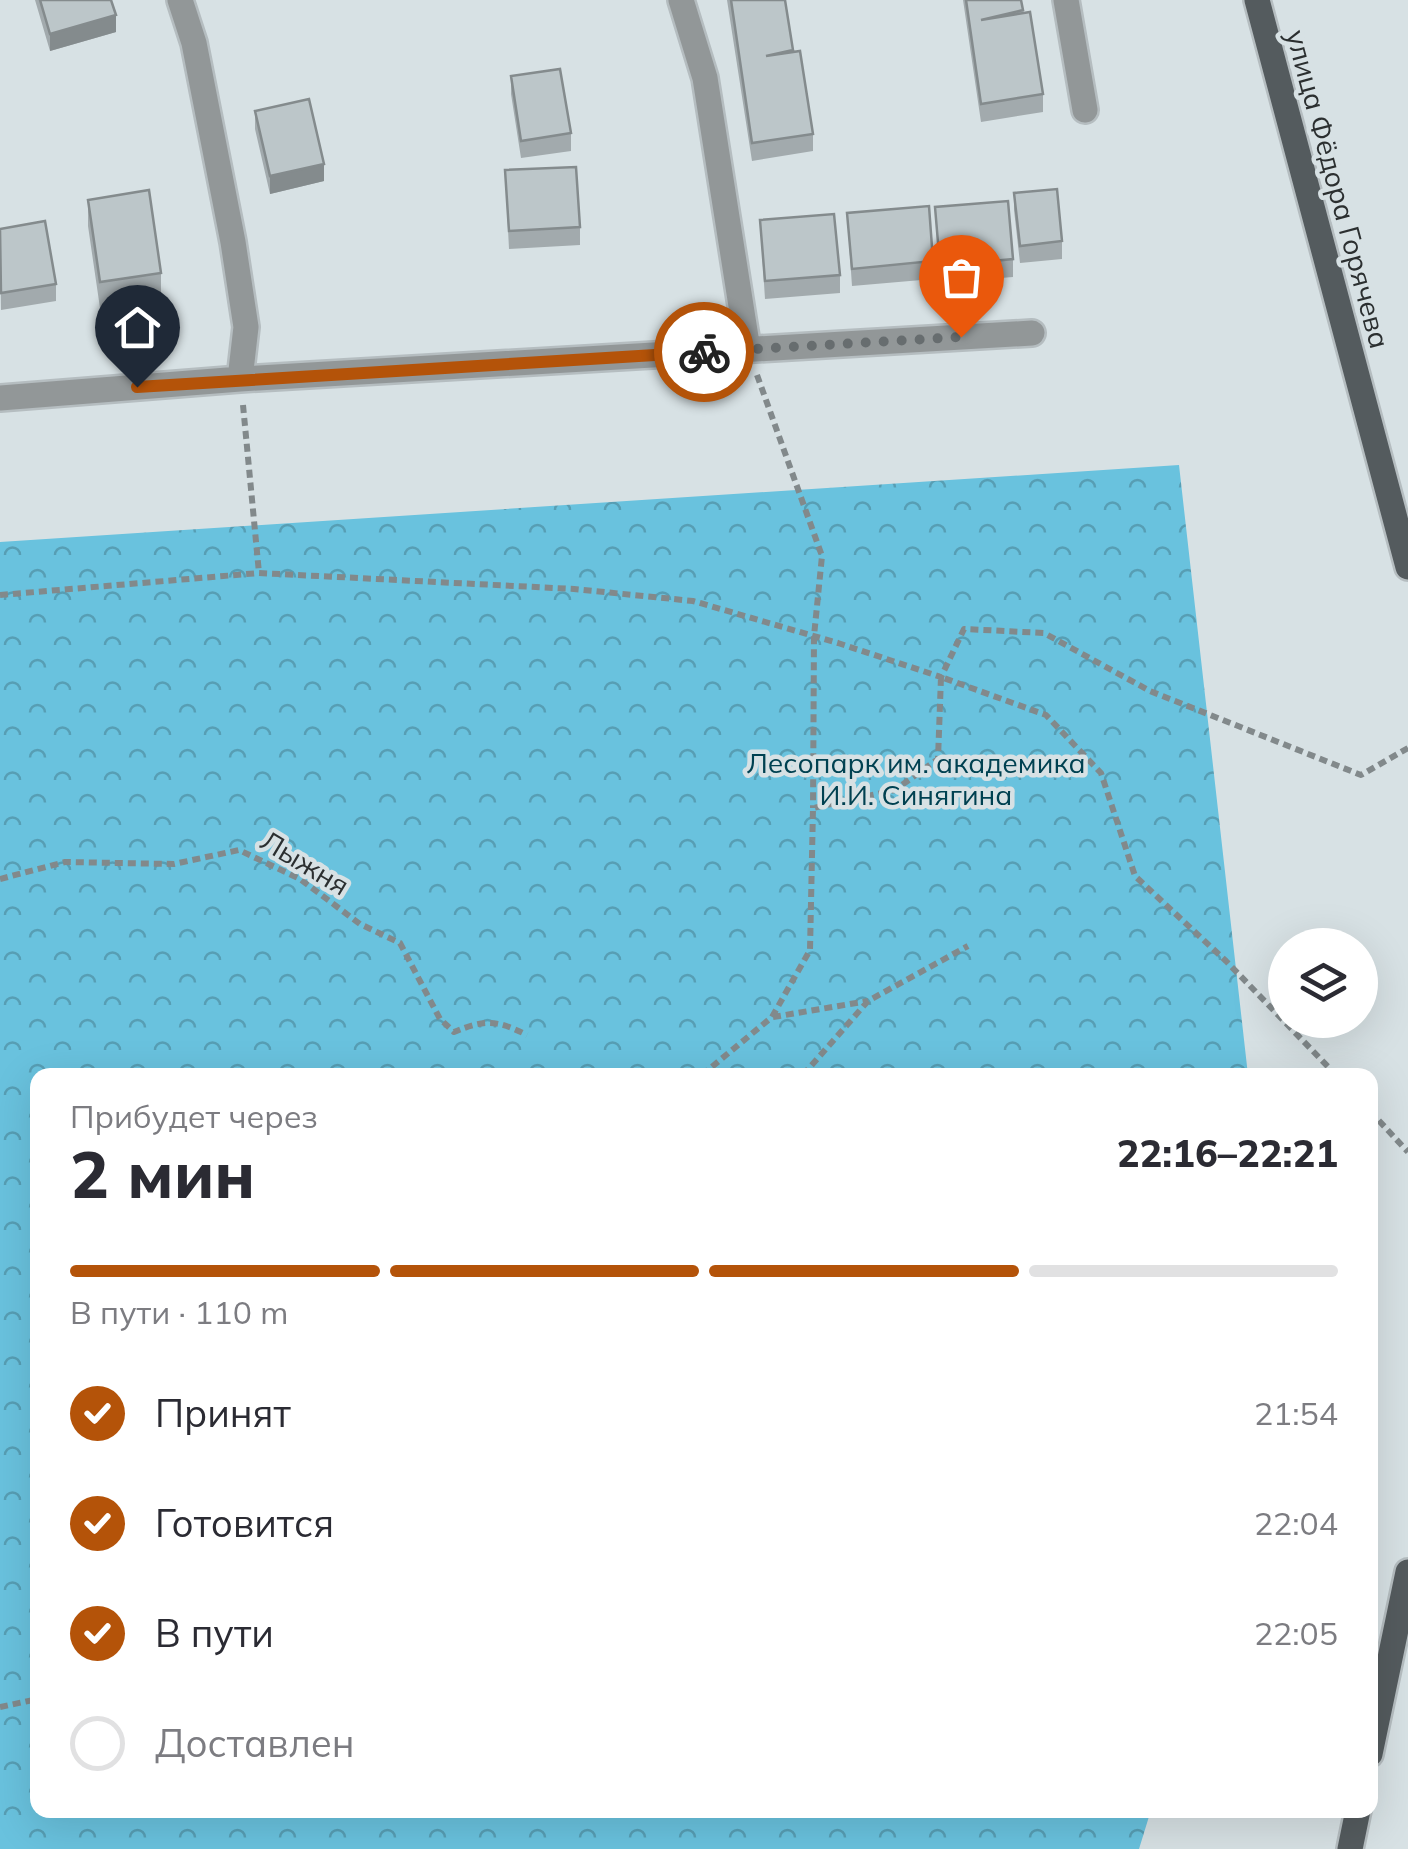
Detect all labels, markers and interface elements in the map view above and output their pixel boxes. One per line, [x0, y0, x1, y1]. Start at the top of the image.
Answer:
street label: улица Фёдора Горячева [1279, 26, 1398, 352]
pin [919, 235, 1004, 338]
icon: bag [934, 250, 989, 305]
pin [95, 285, 180, 388]
icon: home [110, 300, 165, 355]
courier [654, 302, 754, 402]
icon: bike [677, 325, 732, 380]
park label: Лесопарк им. академика И.И. Синягина [746, 745, 1086, 812]
street label: Лыжня [255, 823, 356, 903]
map controls [1268, 928, 1378, 1038]
button: layers [1268, 928, 1378, 1038]
text: Прибудет через [70, 1096, 318, 1136]
text: 22:16–22:21 [1117, 1129, 1338, 1177]
text: 2 мин [70, 1133, 255, 1214]
text: В пути · 110 m [70, 1292, 288, 1332]
icon: check [70, 1386, 125, 1441]
text: Принят [155, 1389, 291, 1437]
text: 21:54 [1254, 1393, 1338, 1433]
icon: check [70, 1496, 125, 1551]
text: Готовится [155, 1499, 334, 1547]
text: 22:04 [1254, 1503, 1338, 1543]
icon: check [70, 1606, 125, 1661]
text: В пути [155, 1609, 274, 1657]
text: 22:05 [1254, 1613, 1338, 1653]
text: Доставлен [155, 1719, 355, 1767]

